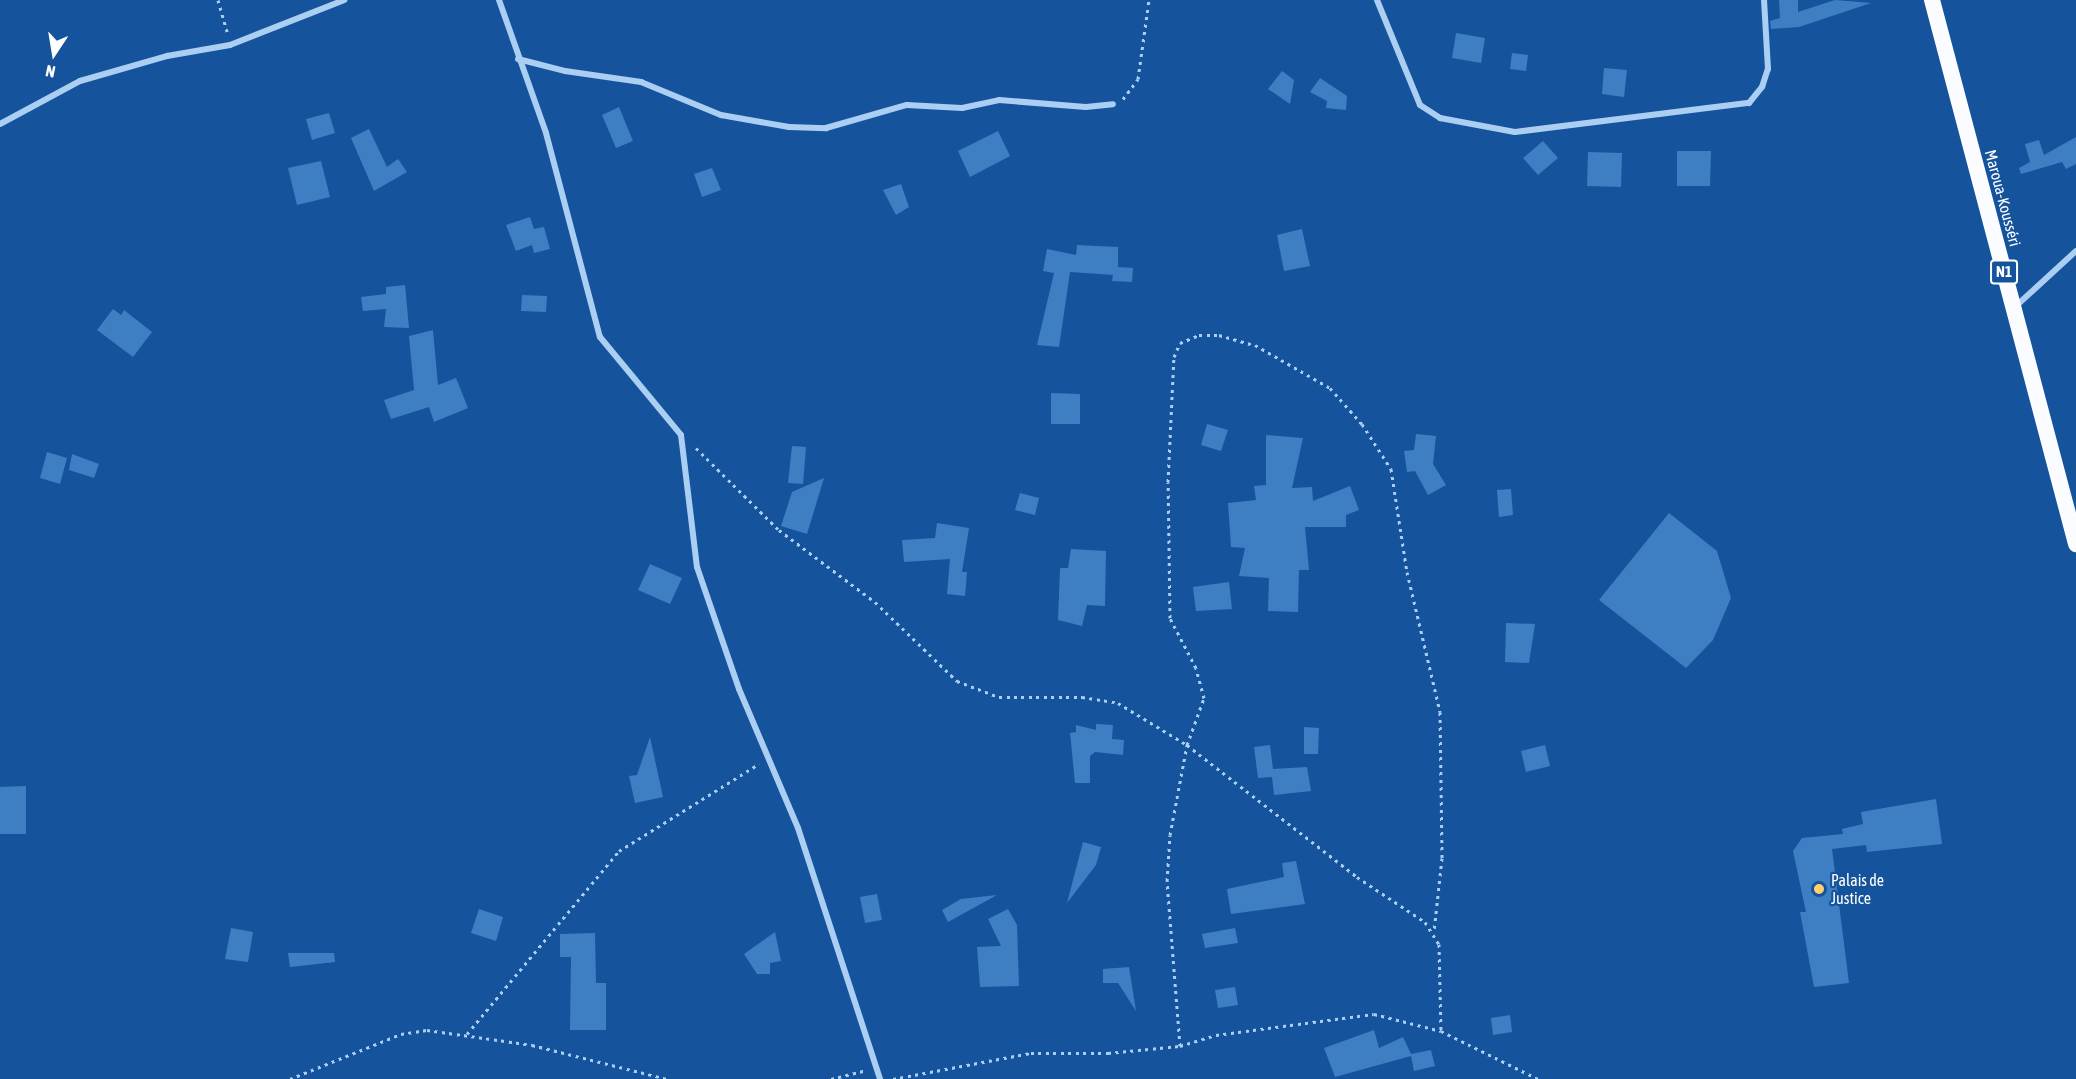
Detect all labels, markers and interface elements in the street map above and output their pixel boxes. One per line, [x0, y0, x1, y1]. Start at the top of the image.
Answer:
north arrow [24, 24, 84, 84]
text: N [44, 62, 57, 81]
street label: Maroua-Kousséri [1981, 148, 2025, 248]
road number: N1 [1989, 260, 2019, 284]
place label: Palais de Justice [1831, 870, 1884, 908]
marker: Palais de Justice [1812, 882, 1826, 896]

